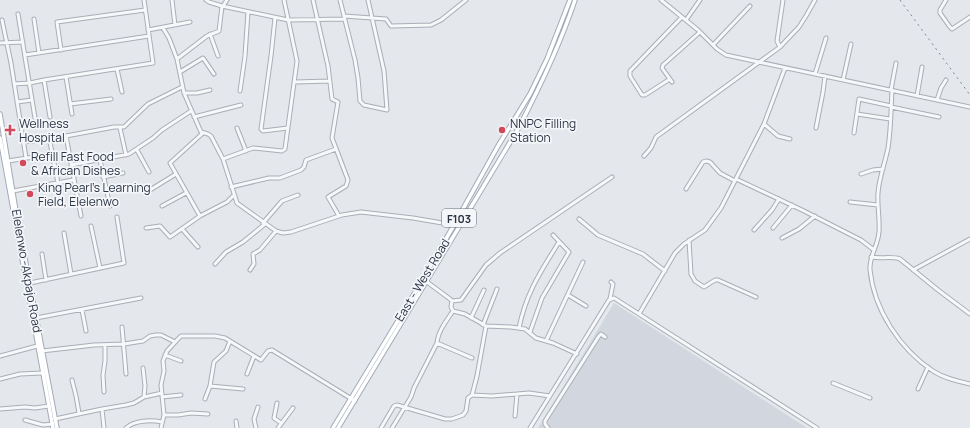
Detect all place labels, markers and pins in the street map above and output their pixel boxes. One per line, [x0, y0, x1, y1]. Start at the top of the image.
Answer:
place label: Wellness Hospital [19, 115, 69, 146]
place label: NNPC Filling Station [510, 115, 576, 146]
marker: Wellness Hospital [4, 124, 16, 136]
marker: NNPC Filling Station [497, 125, 507, 135]
place label: Refill Fast Food & African Dishes [31, 148, 120, 179]
marker: Refill Fast Food & African Dishes [18, 158, 28, 168]
place label: King Pearl's Learning Field, Elelenwo [38, 179, 151, 210]
marker: King Pearl's Learning Field, Elelenwo [25, 189, 35, 199]

